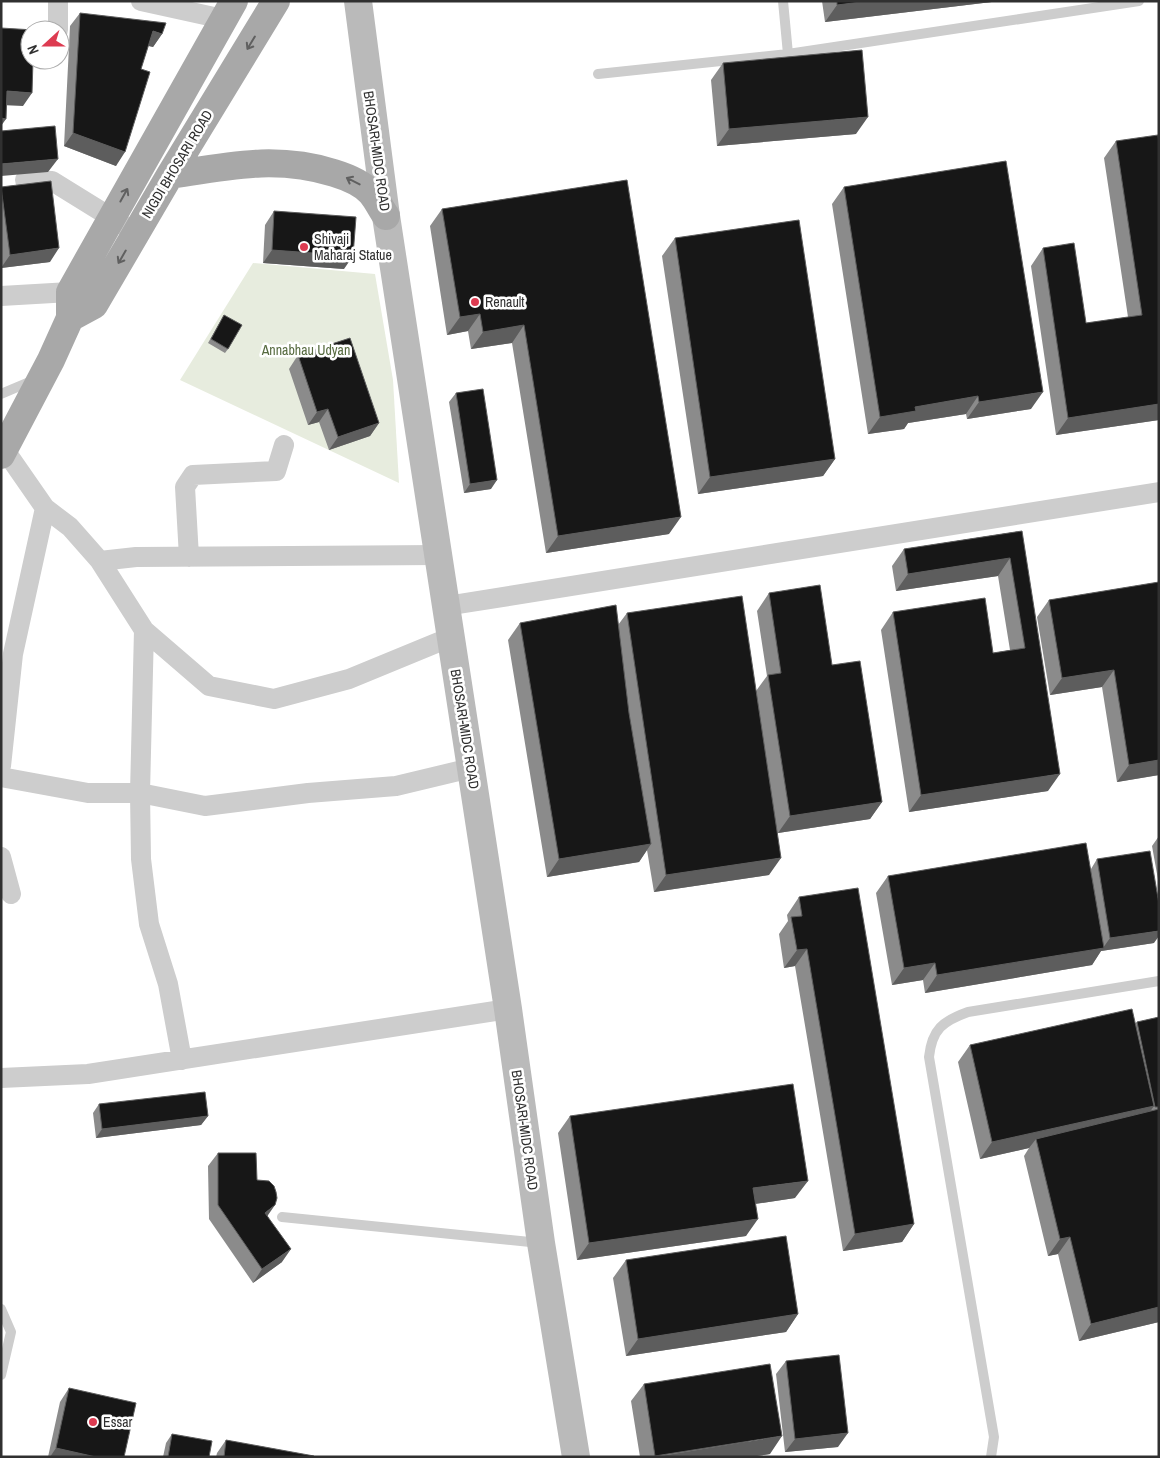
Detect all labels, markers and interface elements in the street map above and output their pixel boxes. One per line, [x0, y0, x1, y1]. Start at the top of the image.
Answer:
north arrow [20, 20, 70, 70]
one-way arrow [245, 35, 255, 49]
text: N [23, 43, 43, 57]
street label: BHOSARI-MIDC ROAD [360, 90, 394, 212]
street label: NIGDI BHOSARI ROAD [138, 107, 216, 221]
one-way arrow [346, 176, 361, 186]
one-way arrow [120, 189, 130, 203]
place label: Shivaji Maharaj Statue [314, 230, 392, 264]
marker: Shivaji Maharaj Statue [298, 241, 310, 253]
one-way arrow [117, 250, 127, 264]
place label: Renault [485, 293, 525, 311]
marker: Renault [469, 296, 481, 308]
park label: Annabhau Udyan [261, 341, 350, 359]
street label: BHOSARI-MIDC ROAD [447, 668, 483, 790]
street label: BHOSARI-MIDC ROAD [508, 1069, 542, 1191]
place label: Essar [103, 1413, 133, 1431]
marker: Essar [87, 1416, 99, 1428]

